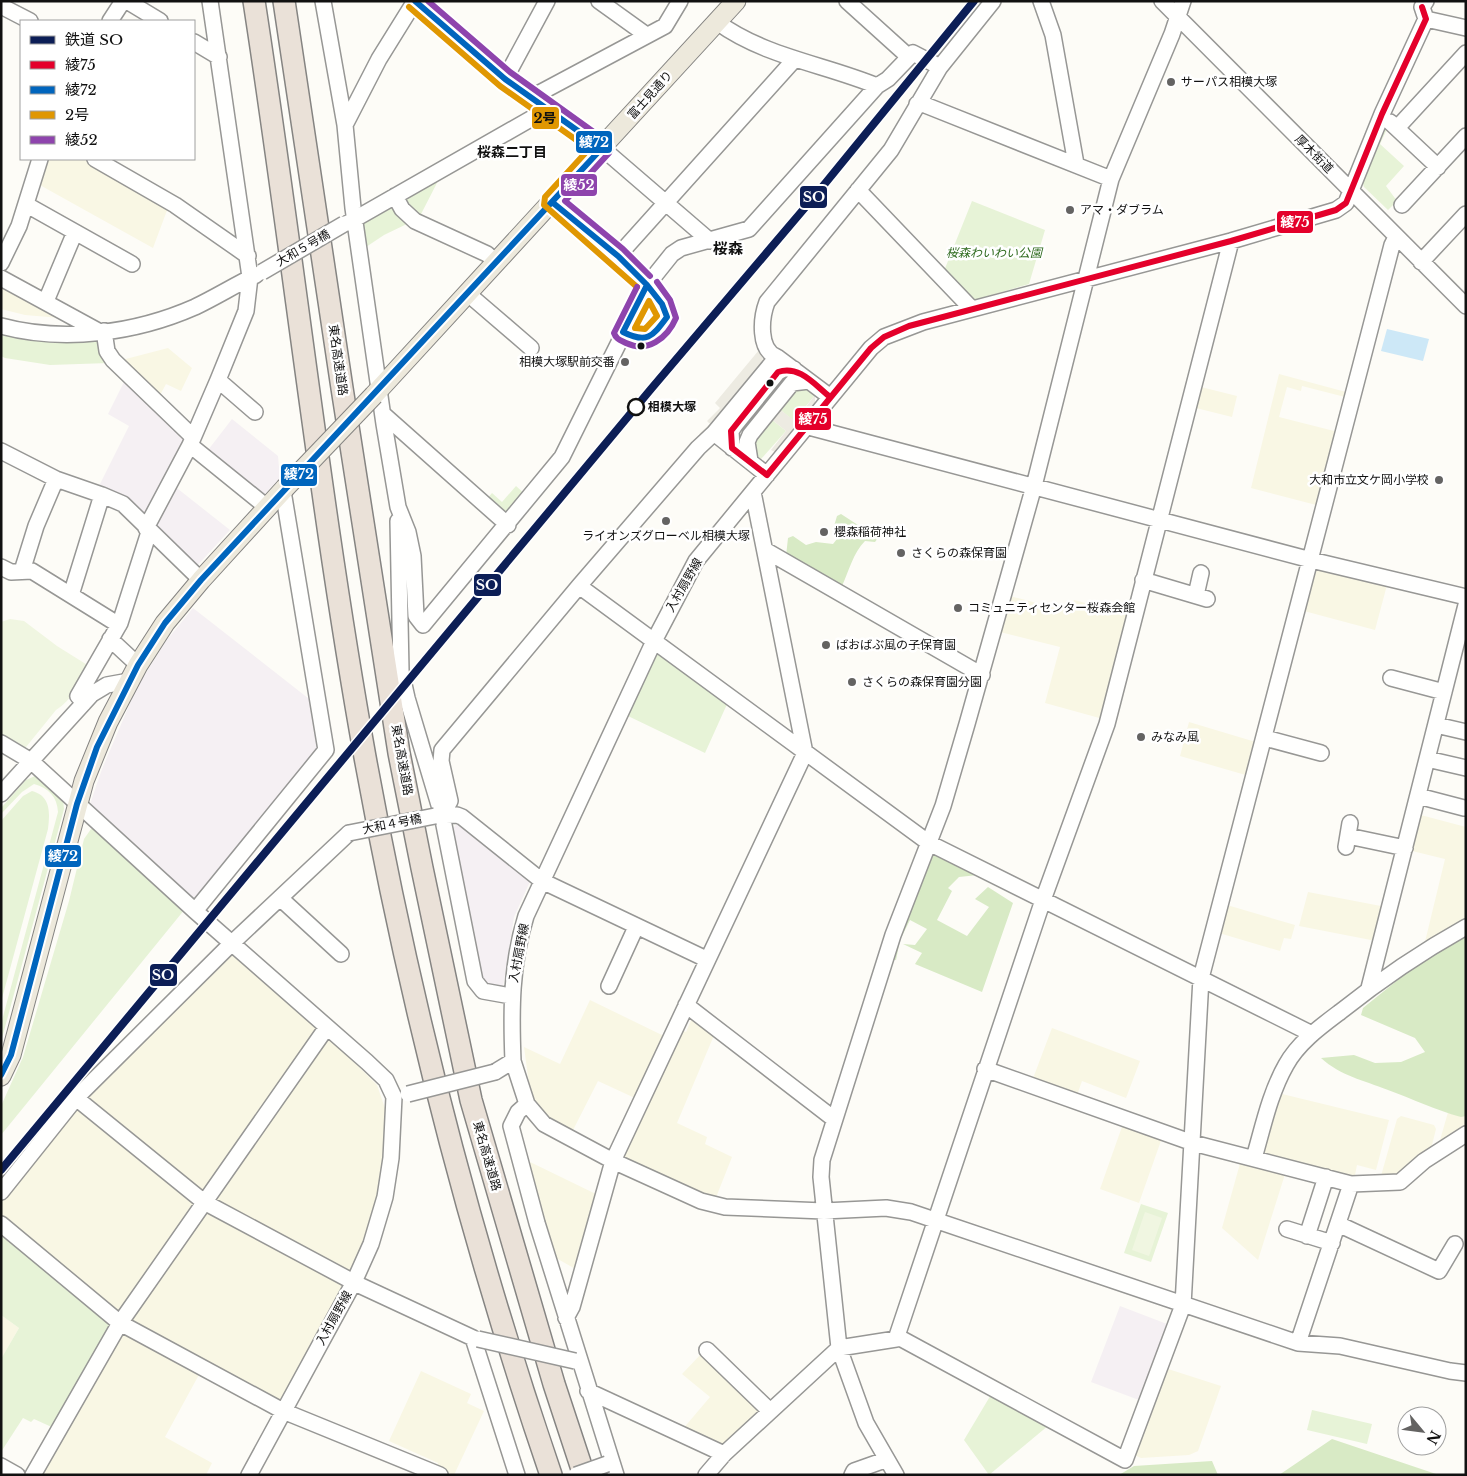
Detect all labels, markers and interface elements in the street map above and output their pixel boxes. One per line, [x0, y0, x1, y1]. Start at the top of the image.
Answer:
legend [20, 20, 195, 160]
text: 鉄道 SO [65, 30, 123, 49]
text: 綾75 [65, 55, 96, 74]
street label: 富士見通り [624, 67, 675, 122]
place label: サーパス相模大塚 [1181, 74, 1277, 89]
marker: サーパス相模大塚 [1165, 76, 1177, 88]
text: 綾72 [65, 80, 97, 99]
text: 2号 [65, 105, 89, 124]
line badge: 2号 [531, 106, 560, 130]
text: 2号 [533, 109, 557, 127]
text: 綾52 [65, 130, 98, 149]
line badge: 綾72 [575, 130, 613, 154]
street label: 厚木街道 [1292, 131, 1337, 176]
text: 綾72 [579, 133, 609, 151]
district label: 桜森二丁目 [477, 143, 547, 161]
line badge: 綾52 [560, 173, 598, 197]
text: 綾52 [563, 176, 595, 194]
line badge: SO [799, 185, 828, 209]
text: SO [803, 188, 825, 206]
place label: アマ・ダブラム [1080, 202, 1164, 217]
marker: アマ・ダブラム [1064, 204, 1076, 216]
line badge: 綾75 [1276, 210, 1314, 234]
text: 綾75 [1280, 213, 1310, 231]
street label: 大和５号橋 [273, 226, 332, 269]
district label: 桜森 [713, 239, 743, 258]
park label: 桜森わいわい公園 [946, 245, 1044, 260]
street label: 東名高速道路 [326, 323, 351, 397]
unlabelled marker [636, 341, 646, 351]
place label: 相模大塚駅前交番 [519, 354, 615, 369]
marker: 相模大塚駅前交番 [619, 356, 631, 368]
unlabelled marker [765, 378, 775, 388]
marker: 相模大塚 [627, 398, 645, 416]
place label: 相模大塚 [648, 399, 696, 414]
line badge: 綾75 [794, 407, 832, 431]
text: 綾75 [798, 410, 828, 428]
line badge: 綾72 [280, 463, 318, 487]
text: 綾72 [284, 465, 314, 483]
place label: 大和市立文ケ岡小学校 [1309, 472, 1429, 487]
marker: 大和市立文ケ岡小学校 [1433, 474, 1445, 486]
marker: ライオンズグローベル相模大塚 [660, 515, 672, 527]
place label: 櫻森稲荷神社 [834, 524, 906, 539]
marker: 櫻森稲荷神社 [818, 526, 830, 538]
place label: ライオンズグローベル相模大塚 [582, 528, 750, 543]
place label: さくらの森保育園 [911, 545, 1007, 560]
marker: さくらの森保育園 [895, 547, 907, 559]
street label: 入村扇野線 [662, 555, 705, 614]
line badge: SO [473, 573, 502, 597]
text: SO [476, 576, 498, 594]
place label: コミュニティセンター桜森会館 [968, 600, 1135, 615]
marker: コミュニティセンター桜森会館 [952, 602, 964, 614]
place label: ばおばぶ風の子保育園 [836, 637, 956, 652]
marker: ばおばぶ風の子保育園 [820, 639, 832, 651]
place label: さくらの森保育園分園 [862, 674, 982, 689]
marker: さくらの森保育園分園 [846, 676, 858, 688]
street label: 東名高速道路 [389, 723, 416, 797]
place label: みなみ風 [1151, 729, 1199, 744]
marker: みなみ風 [1135, 731, 1147, 743]
street label: 大和４号橋 [361, 810, 423, 837]
line badge: 綾72 [44, 844, 82, 868]
text: 綾72 [48, 847, 78, 865]
street label: 入村扇野線 [505, 922, 532, 984]
line badge: SO [149, 963, 178, 987]
text: SO [152, 966, 174, 984]
street label: 東名高速道路 [470, 1119, 505, 1193]
street label: 入村扇野線 [312, 1288, 355, 1348]
north arrow [1397, 1406, 1447, 1456]
text: N [1422, 1427, 1444, 1447]

